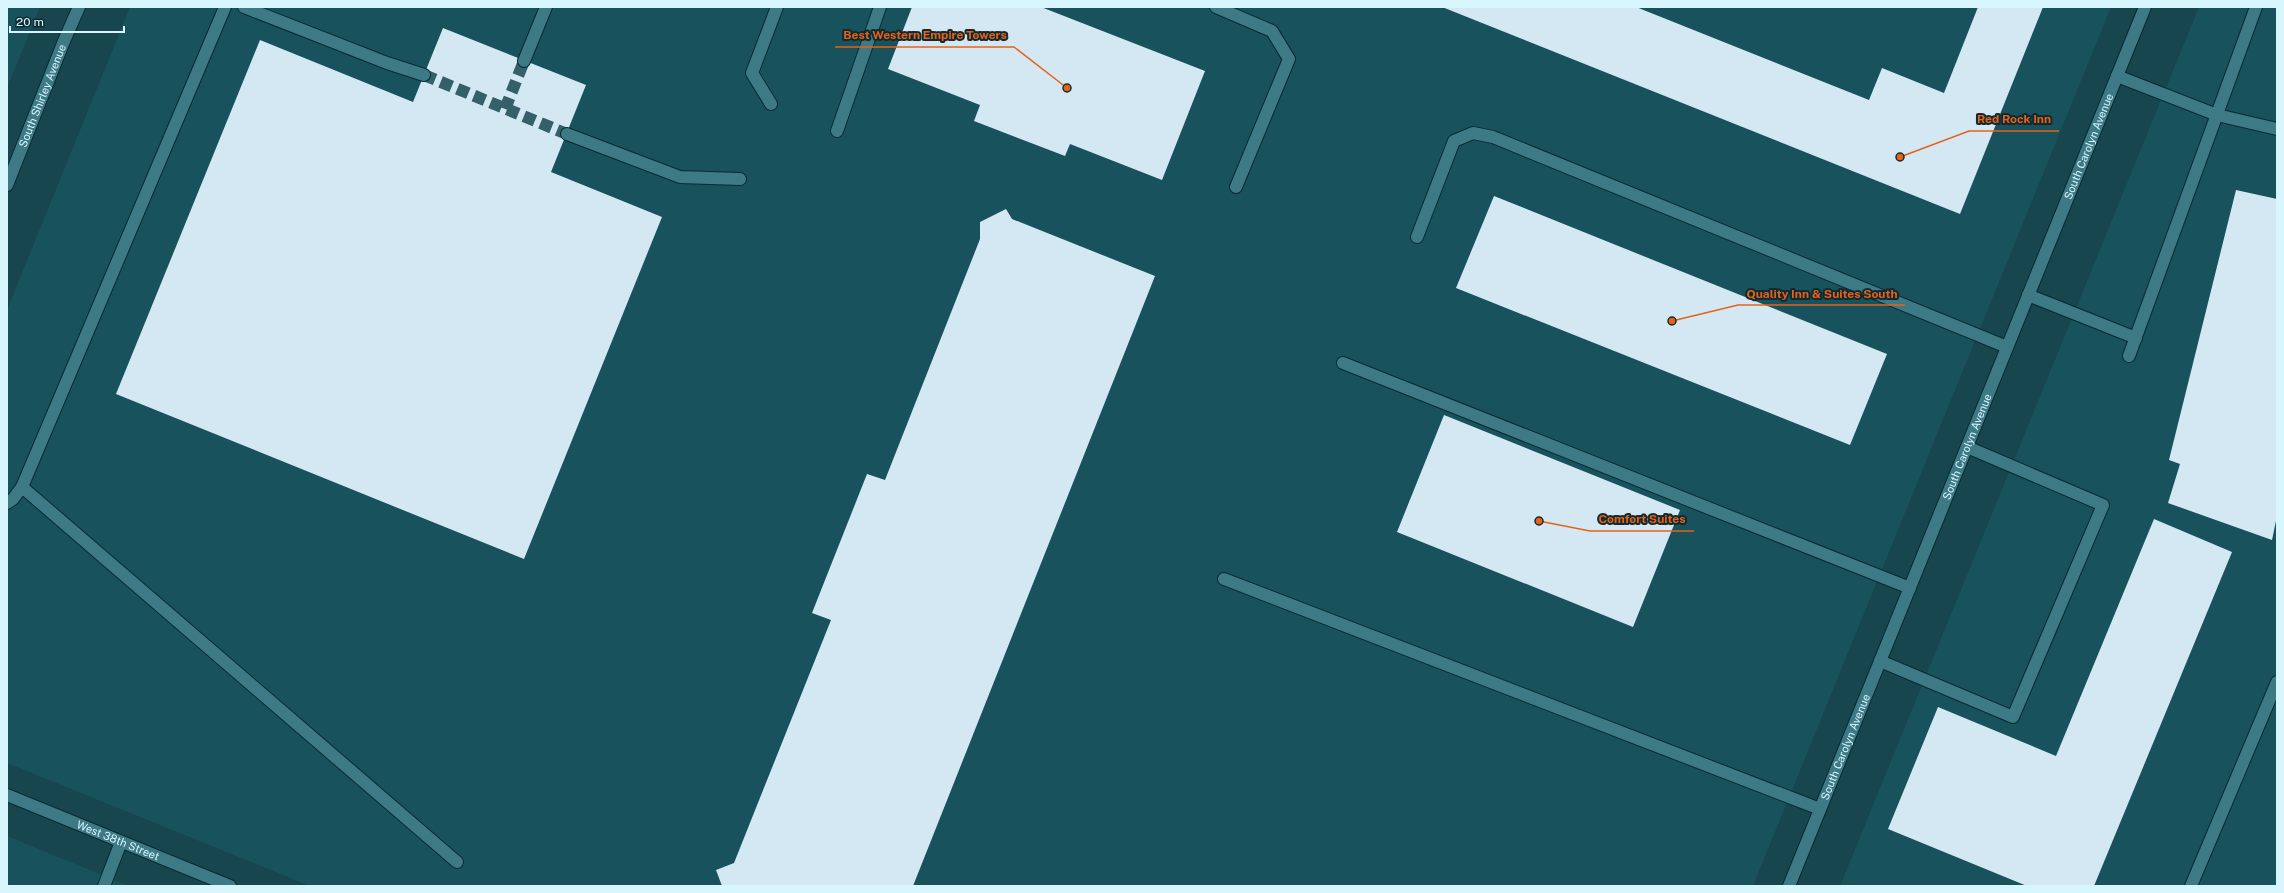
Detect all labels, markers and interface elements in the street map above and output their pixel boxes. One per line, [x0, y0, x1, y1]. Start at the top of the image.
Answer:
scale bar [10, 8, 124, 34]
text: 20 m [16, 15, 44, 29]
callout: Best Western Empire Towers [835, 23, 1014, 47]
text: Best Western Empire Towers [843, 28, 1007, 42]
street label: South Shirley Avenue [17, 43, 68, 149]
street label: South Carolyn Avenue [2062, 92, 2115, 201]
callout: Red Rock Inn [1969, 107, 2059, 131]
text: Red Rock Inn [1977, 112, 2051, 126]
callout: Quality Inn & Suites South [1738, 281, 1905, 305]
text: Quality Inn & Suites South [1746, 287, 1898, 301]
street label: South Carolyn Avenue [1940, 392, 1994, 501]
callout: Comfort Suites [1590, 507, 1694, 531]
text: Comfort Suites [1598, 512, 1686, 526]
street label: South Carolyn Avenue [1818, 692, 1872, 802]
street label: West 38th Street [75, 818, 161, 863]

